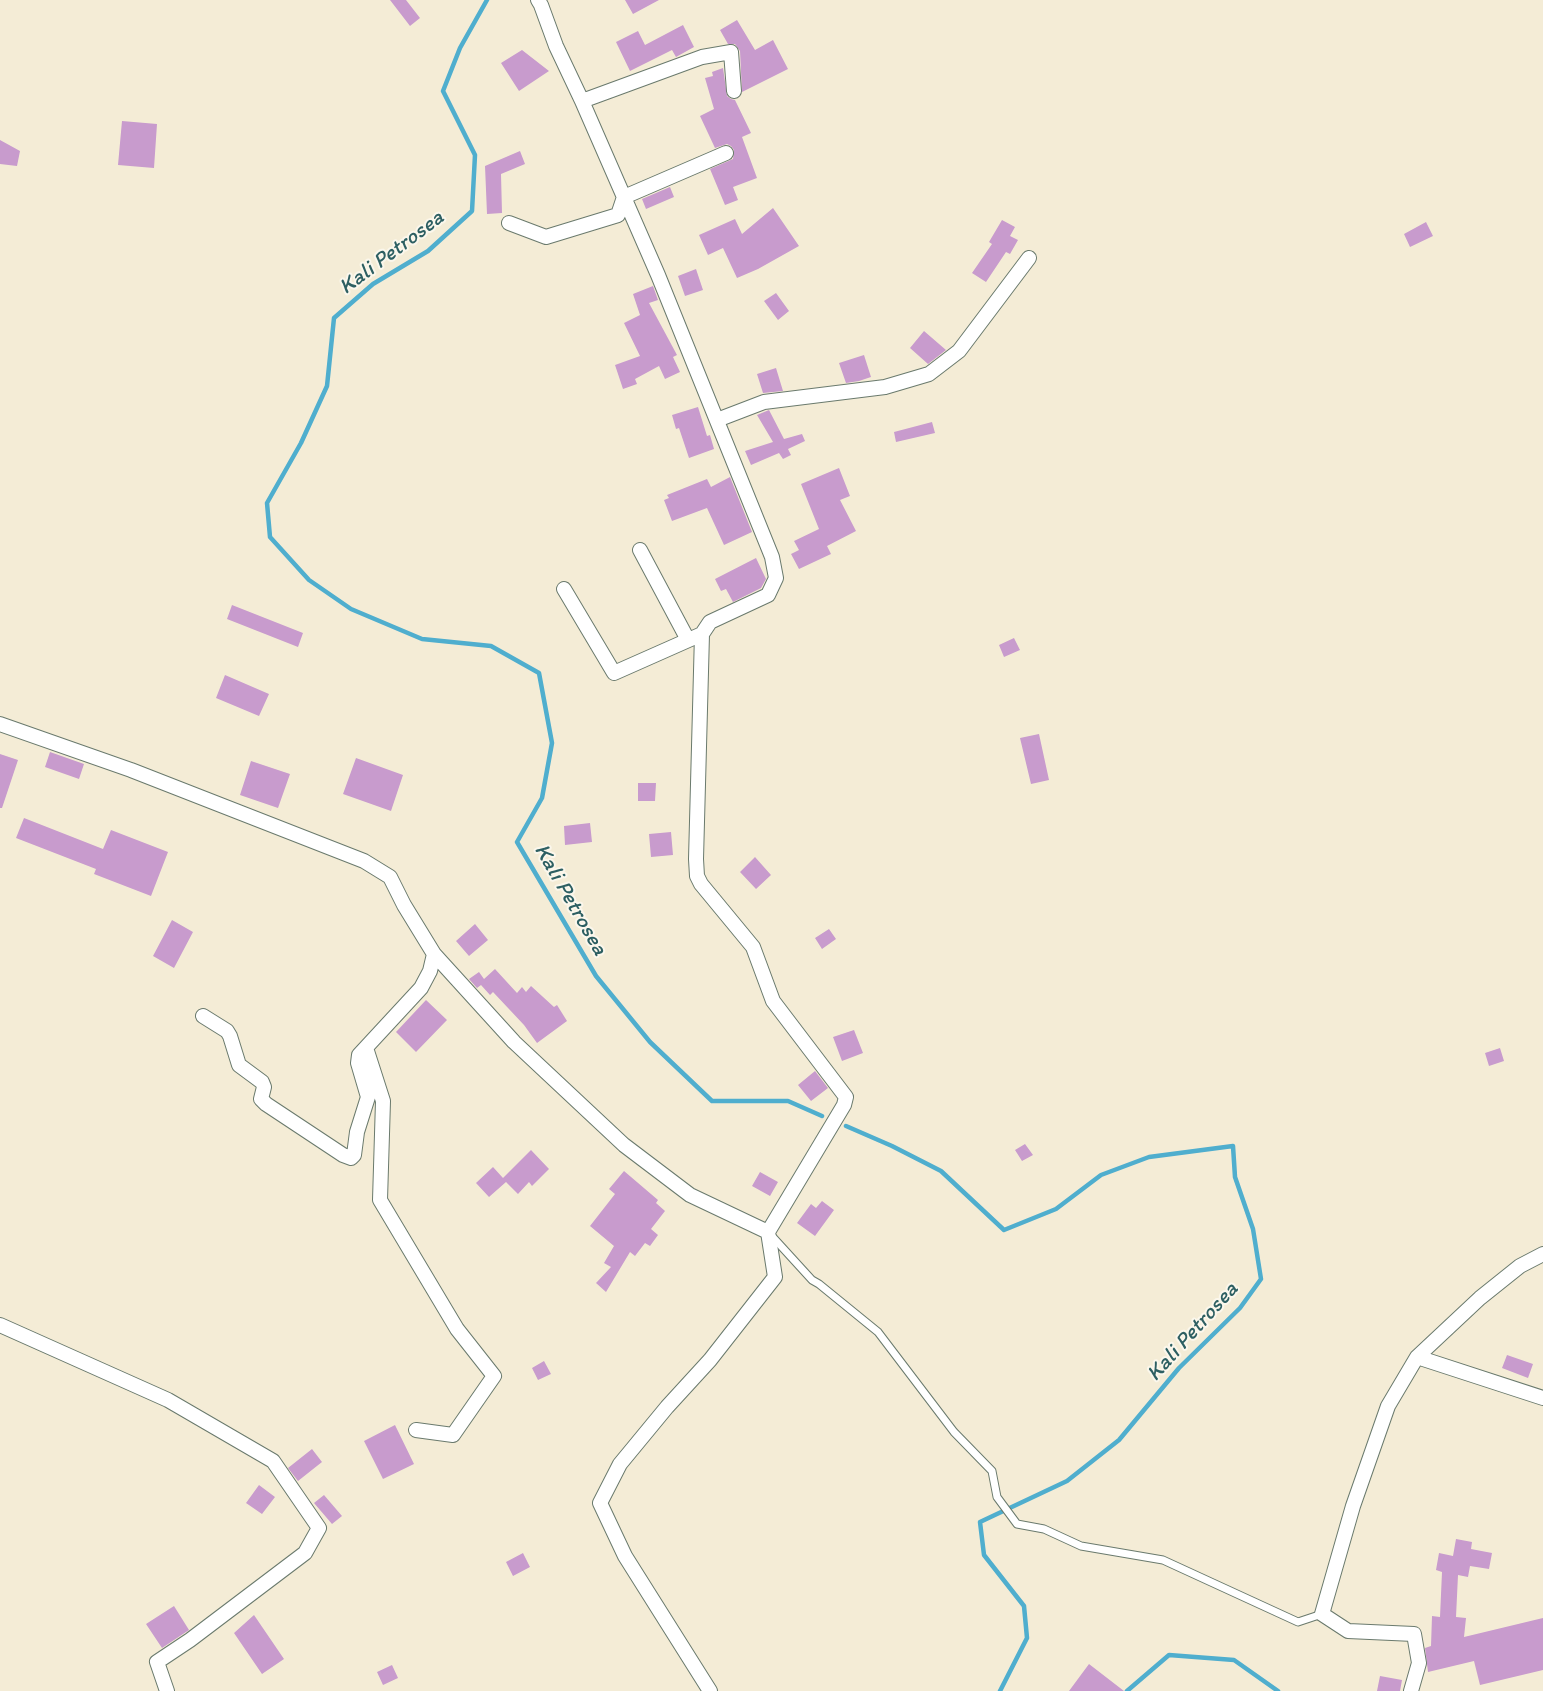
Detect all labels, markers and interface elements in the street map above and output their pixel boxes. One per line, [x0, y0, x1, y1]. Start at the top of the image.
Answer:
water label: Kali Petrosea [334, 205, 450, 301]
water label: Kali Petrosea [527, 840, 613, 960]
water label: Kali Petrosea [1142, 1277, 1244, 1387]

